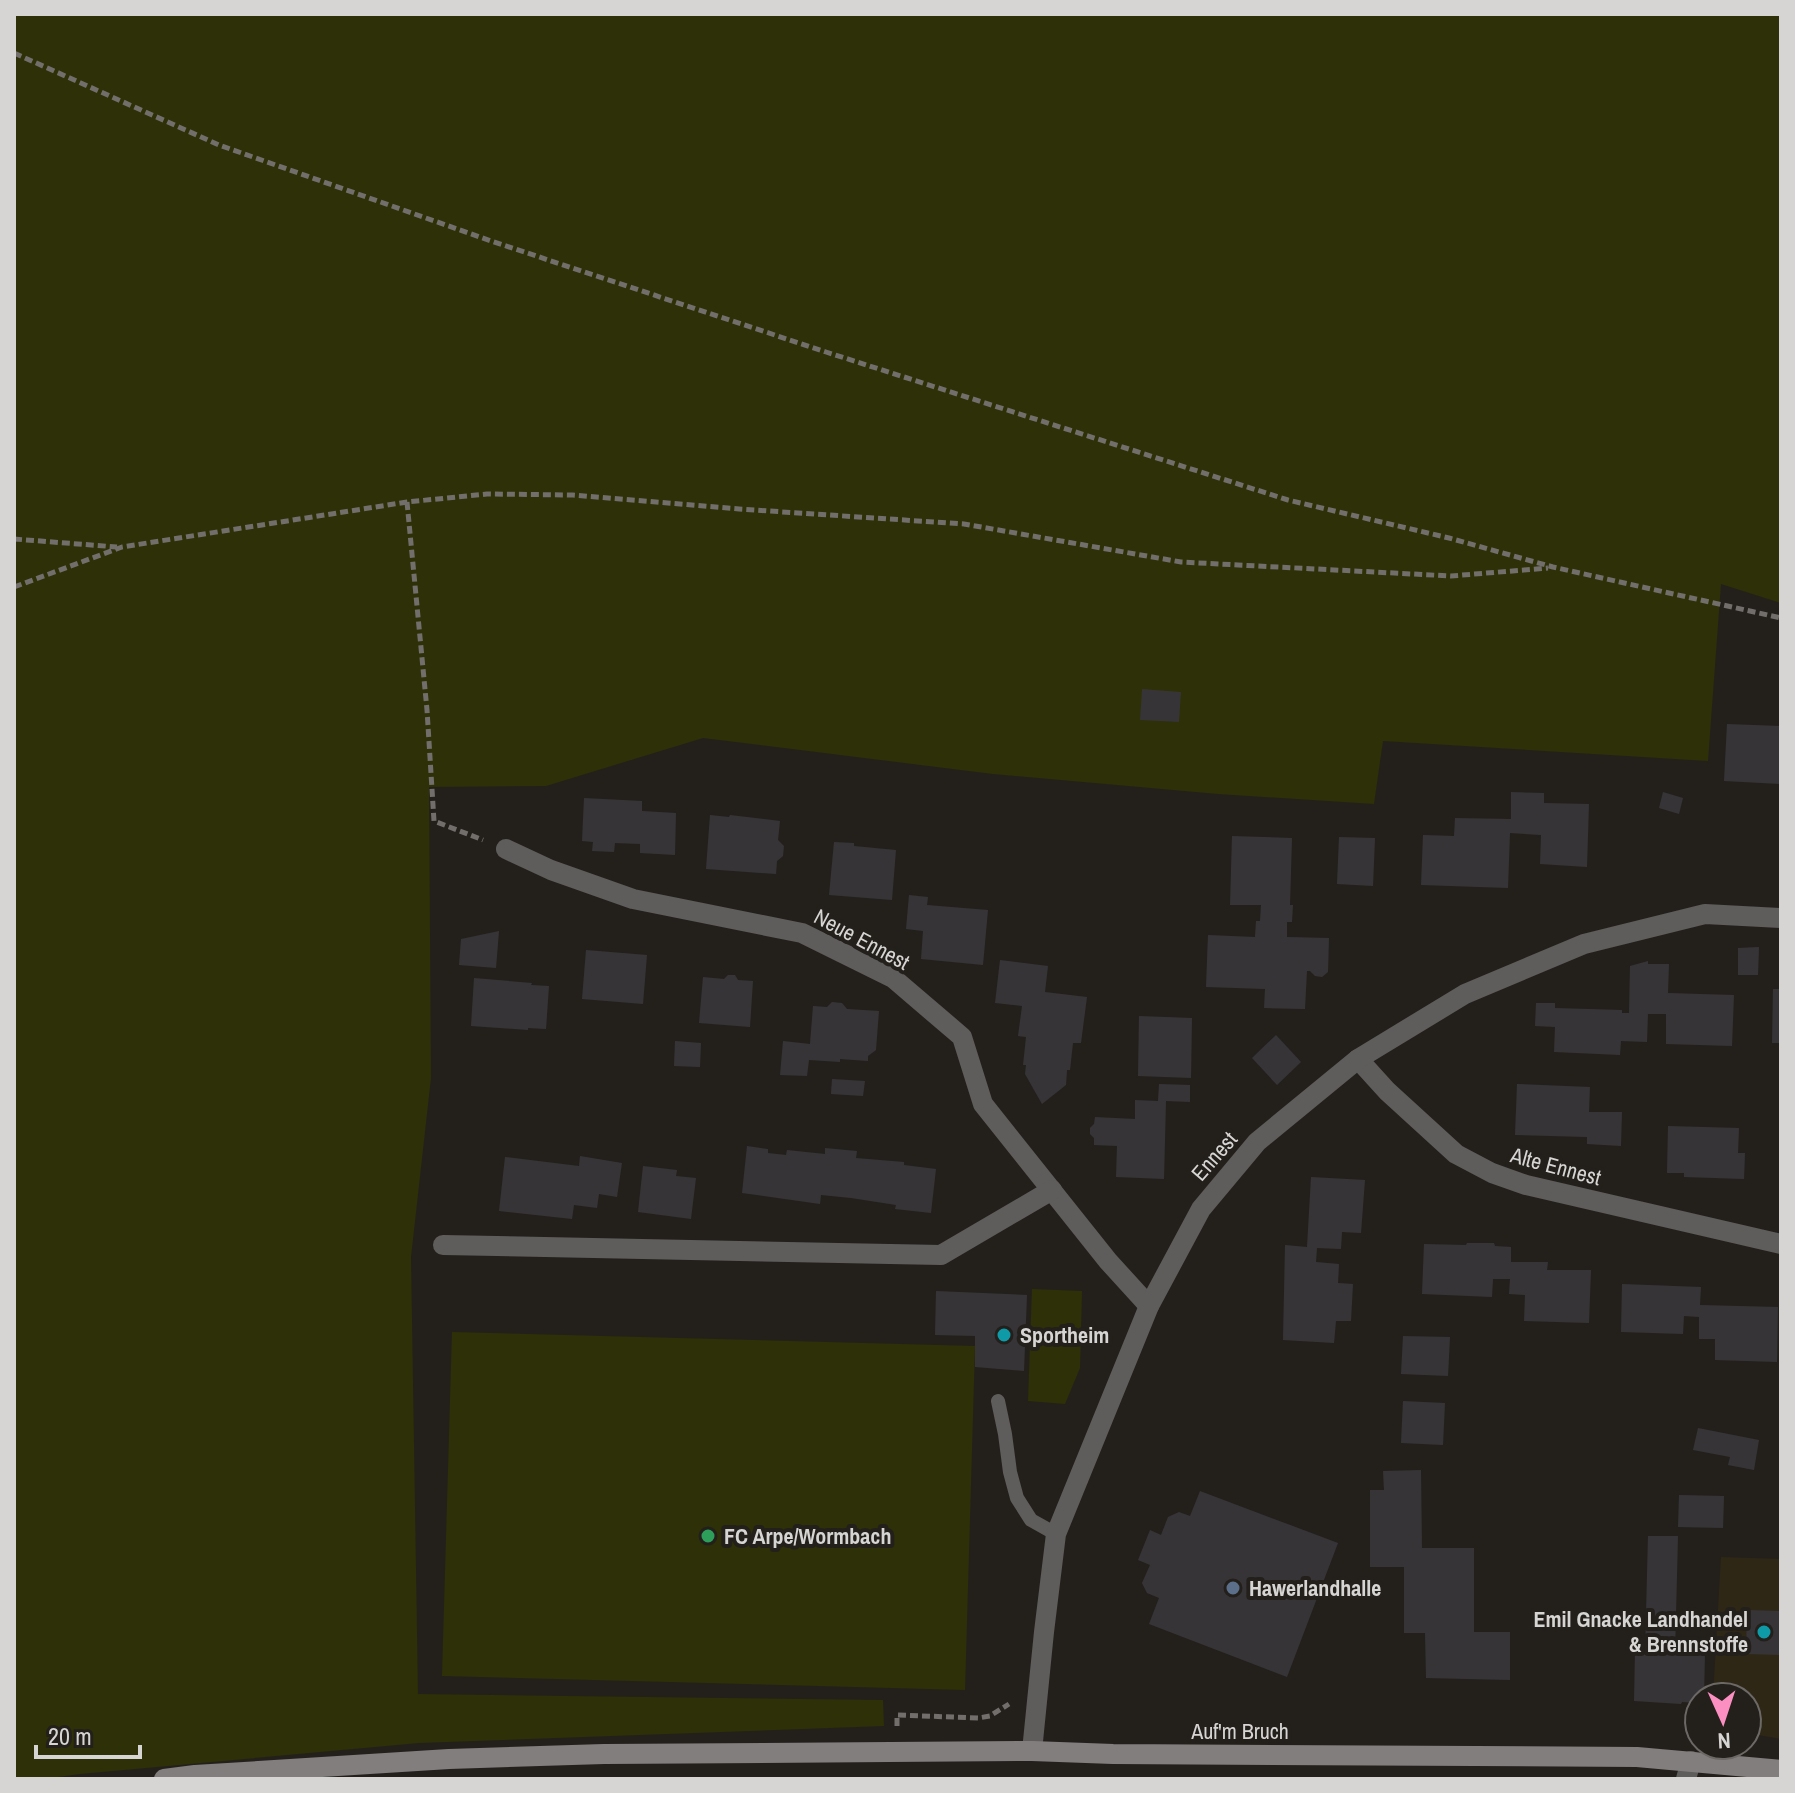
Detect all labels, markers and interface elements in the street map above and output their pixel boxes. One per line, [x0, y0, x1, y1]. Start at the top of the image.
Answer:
street label: Neue Ennest [809, 901, 915, 977]
street label: Ennest [1184, 1125, 1244, 1187]
street label: Alte Ennest [1507, 1139, 1604, 1192]
place label: Sportheim [1020, 1320, 1109, 1350]
marker: Sportheim [995, 1326, 1013, 1344]
place label: FC Arpe/Wormbach [724, 1521, 891, 1551]
marker: FC Arpe/Wormbach [699, 1527, 717, 1545]
place label: Hawerlandhalle [1249, 1573, 1381, 1603]
marker: Hawerlandhalle [1224, 1579, 1242, 1597]
place label: Emil Gnacke Landhandel & Brennstoffe [1533, 1604, 1748, 1659]
marker: Emil Gnacke Landhandel & Brennstoffe [1755, 1623, 1773, 1641]
north arrow [1683, 1681, 1763, 1761]
scale bar [36, 1709, 140, 1759]
street label: Auf'm Bruch [1190, 1716, 1289, 1746]
text: 20 m [48, 1720, 92, 1752]
text: N [1717, 1726, 1731, 1756]

